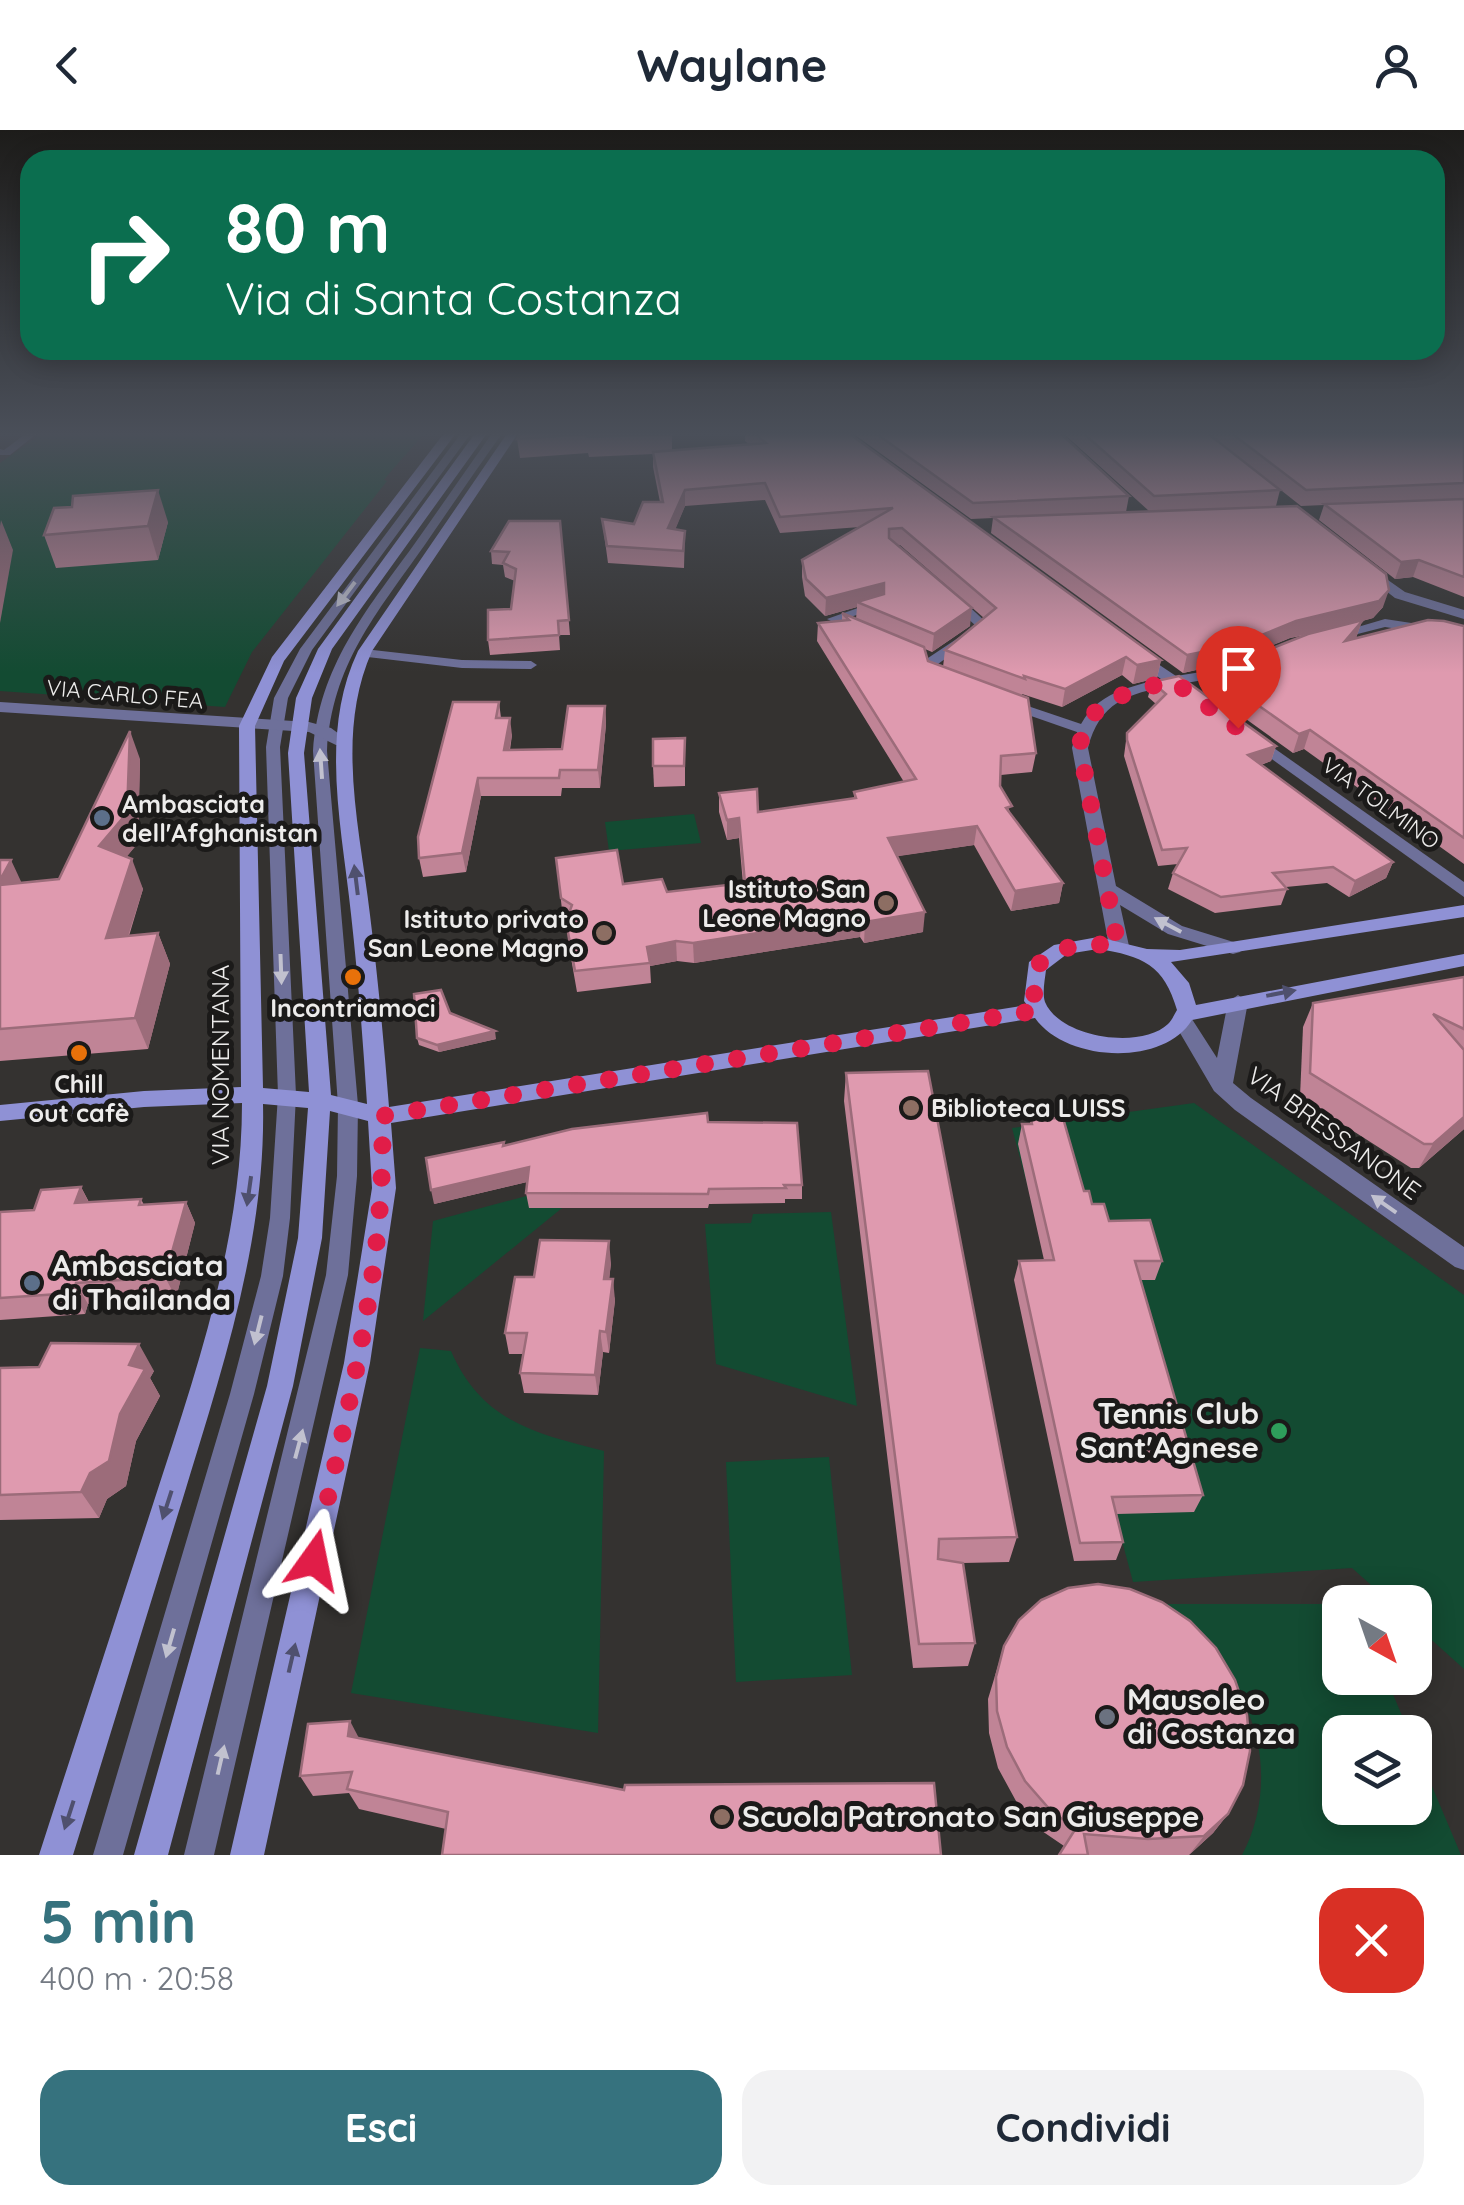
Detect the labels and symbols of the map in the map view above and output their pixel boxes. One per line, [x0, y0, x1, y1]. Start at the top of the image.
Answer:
one-way arrow [336, 581, 356, 607]
pin [1196, 626, 1281, 729]
street label: VIA CARLO FEA [45, 673, 205, 715]
one-way arrow [313, 747, 329, 779]
street label: VIA TOLMINO [1317, 751, 1445, 855]
place label: Ambasciata dell'Afghanistan [122, 788, 318, 848]
marker: Ambasciata dell'Afghanistan [91, 807, 113, 829]
one-way arrow [348, 864, 364, 895]
place label: Istituto San Leone Magno [702, 873, 866, 933]
marker: Istituto San Leone Magno [875, 892, 897, 914]
place label: Istituto privato San Leone Magno [368, 903, 584, 963]
one-way arrow [1153, 917, 1182, 934]
marker: Istituto privato San Leone Magno [593, 922, 615, 944]
one-way arrow [273, 954, 289, 986]
street label: VIA NOMENTANA [204, 965, 235, 1165]
marker: Incontriamoci [342, 966, 364, 988]
one-way arrow [1266, 985, 1297, 1000]
place label: Incontriamoci [270, 992, 436, 1023]
marker: Chill out cafè [68, 1042, 90, 1064]
street label: VIA BRESSANONE [1241, 1059, 1427, 1206]
place label: Chill out cafè [28, 1068, 130, 1128]
place label: Biblioteca LUISS [931, 1092, 1126, 1123]
marker: Biblioteca LUISS [900, 1097, 922, 1119]
one-way arrow [241, 1176, 256, 1207]
one-way arrow [1371, 1195, 1397, 1214]
place label: Ambasciata di Thailanda [52, 1246, 231, 1318]
marker: Ambasciata di Thailanda [21, 1272, 43, 1294]
one-way arrow [250, 1315, 265, 1346]
place label: Tennis Club Sant'Agnese [1080, 1394, 1259, 1466]
marker: Tennis Club Sant'Agnese [1268, 1420, 1290, 1442]
one-way arrow [291, 1429, 307, 1460]
one-way arrow [158, 1490, 173, 1520]
position arrow [262, 1508, 366, 1612]
north arrow [1322, 1585, 1432, 1695]
one-way arrow [162, 1628, 177, 1659]
one-way arrow [285, 1642, 300, 1673]
place label: Mausoleo di Costanza [1127, 1680, 1296, 1752]
marker: Mausoleo di Costanza [1096, 1706, 1118, 1728]
one-way arrow [214, 1744, 229, 1775]
place label: Scuola Patronato San Giuseppe [742, 1797, 1199, 1835]
one-way arrow [60, 1800, 75, 1830]
marker: Scuola Patronato San Giuseppe [711, 1806, 733, 1828]

